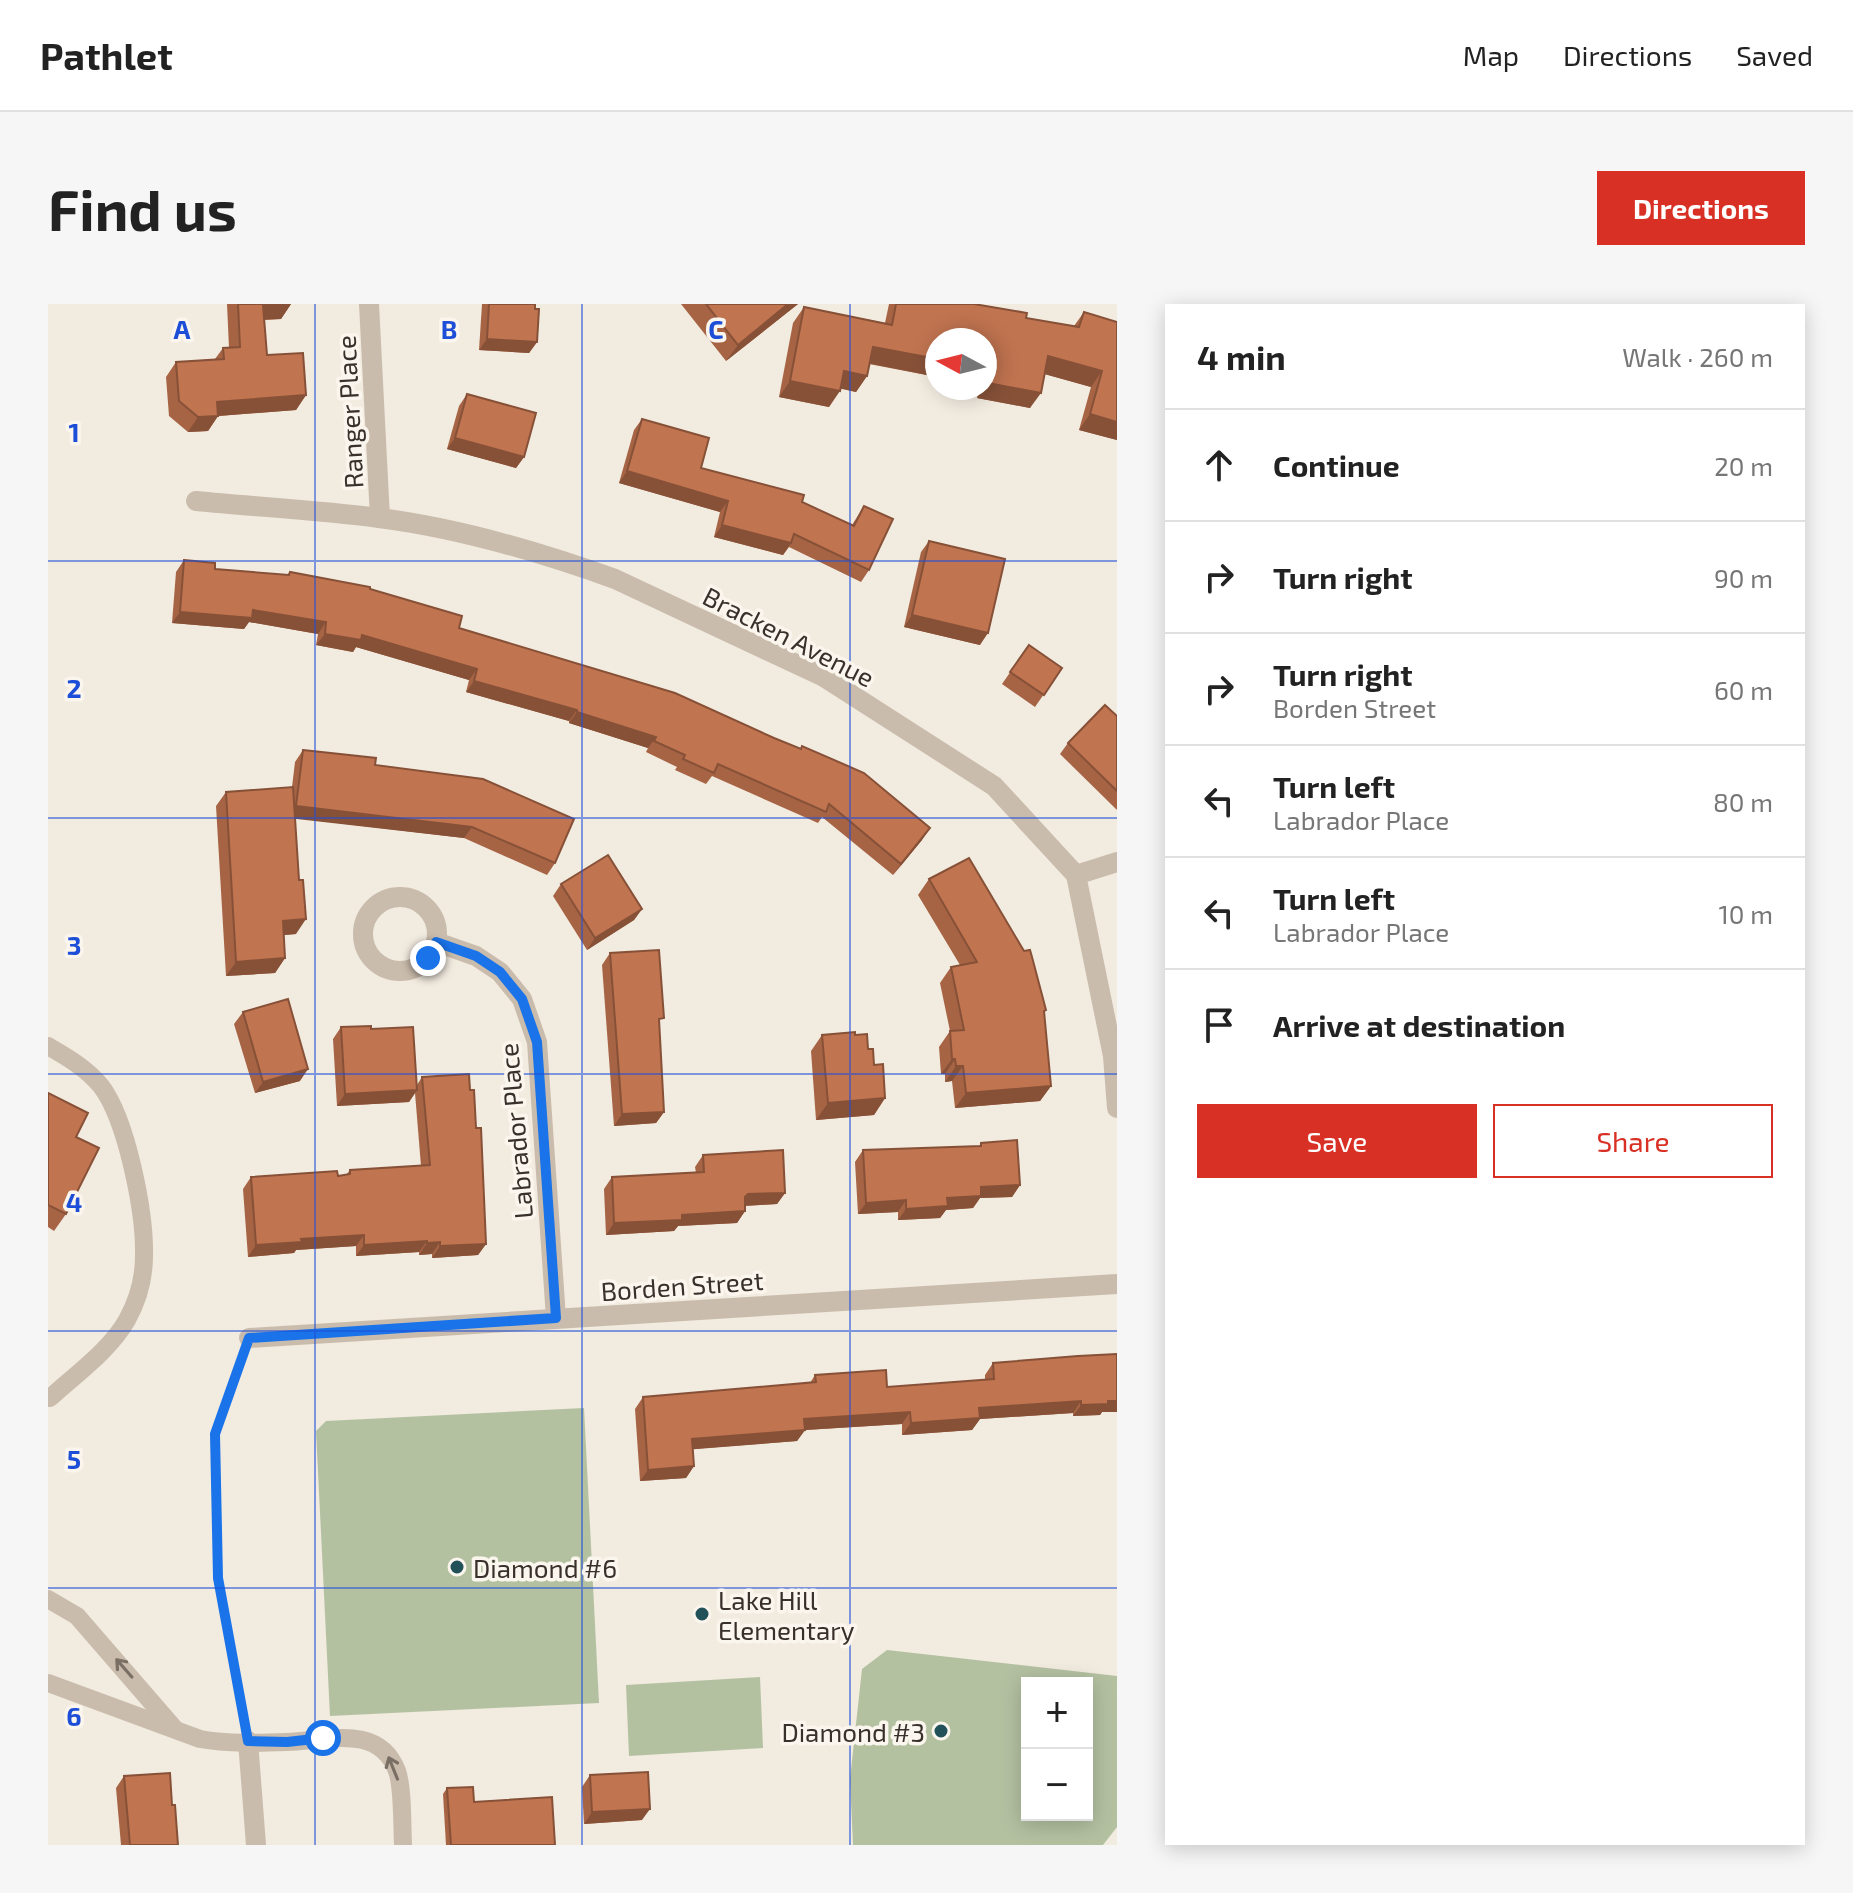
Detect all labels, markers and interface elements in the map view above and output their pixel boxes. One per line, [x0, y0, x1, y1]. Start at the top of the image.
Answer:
text: Pathlet [40, 32, 173, 78]
text: Map [1463, 38, 1519, 72]
text: Directions [1563, 38, 1692, 72]
text: Saved [1736, 38, 1813, 72]
button: Directions [1597, 171, 1805, 245]
text: Find us [48, 175, 237, 242]
text: A [174, 313, 191, 344]
text: B [441, 313, 457, 344]
text: C [708, 313, 724, 344]
north arrow [925, 328, 997, 400]
street label: Ranger Place [330, 335, 368, 489]
text: 4 min [1197, 336, 1286, 377]
text: Walk · 260 m [1622, 341, 1773, 372]
text: 1 [68, 416, 80, 447]
icon: ahead [1197, 443, 1241, 487]
text: Continue [1273, 447, 1400, 483]
text: 20 m [1714, 450, 1773, 481]
icon: right [1197, 555, 1241, 599]
text: Turn right [1273, 559, 1413, 595]
text: 90 m [1714, 562, 1773, 593]
street label: Bracken Avenue [698, 580, 880, 692]
text: Turn right [1273, 656, 1413, 692]
icon: right [1197, 667, 1241, 711]
text: 2 [66, 672, 82, 703]
text: 60 m [1714, 674, 1773, 705]
text: Borden Street [1273, 692, 1436, 723]
text: Turn left [1273, 768, 1395, 804]
icon: left [1197, 779, 1241, 823]
text: 80 m [1713, 786, 1773, 817]
text: Labrador Place [1273, 804, 1449, 835]
text: Turn left [1273, 880, 1395, 916]
icon: left [1197, 891, 1241, 935]
text: 10 m [1718, 898, 1773, 929]
text: Labrador Place [1273, 916, 1449, 947]
text: 3 [67, 929, 81, 960]
route end [410, 940, 446, 976]
icon: arrive [1197, 1003, 1241, 1047]
text: Arrive at destination [1273, 1007, 1565, 1043]
street label: Labrador Place [492, 1042, 538, 1220]
button: Save [1197, 1104, 1477, 1178]
button: Share [1493, 1104, 1773, 1178]
text: 4 [66, 1186, 82, 1217]
street label: Borden Street [600, 1264, 765, 1306]
text: 5 [67, 1443, 81, 1474]
place label: Diamond #6 [473, 1552, 617, 1583]
marker: Diamond #6 [448, 1558, 466, 1576]
place label: Lake Hill Elementary [718, 1584, 855, 1645]
marker: Lake Hill Elementary [693, 1605, 711, 1623]
one-way arrow [115, 1658, 133, 1678]
map controls [1021, 1677, 1093, 1821]
button: + [1021, 1677, 1093, 1749]
text: 6 [66, 1700, 82, 1731]
place label: Diamond #3 [781, 1716, 925, 1747]
route start [305, 1720, 341, 1756]
marker: Diamond #3 [932, 1722, 950, 1740]
button: − [1021, 1749, 1093, 1821]
one-way arrow [385, 1757, 399, 1781]

